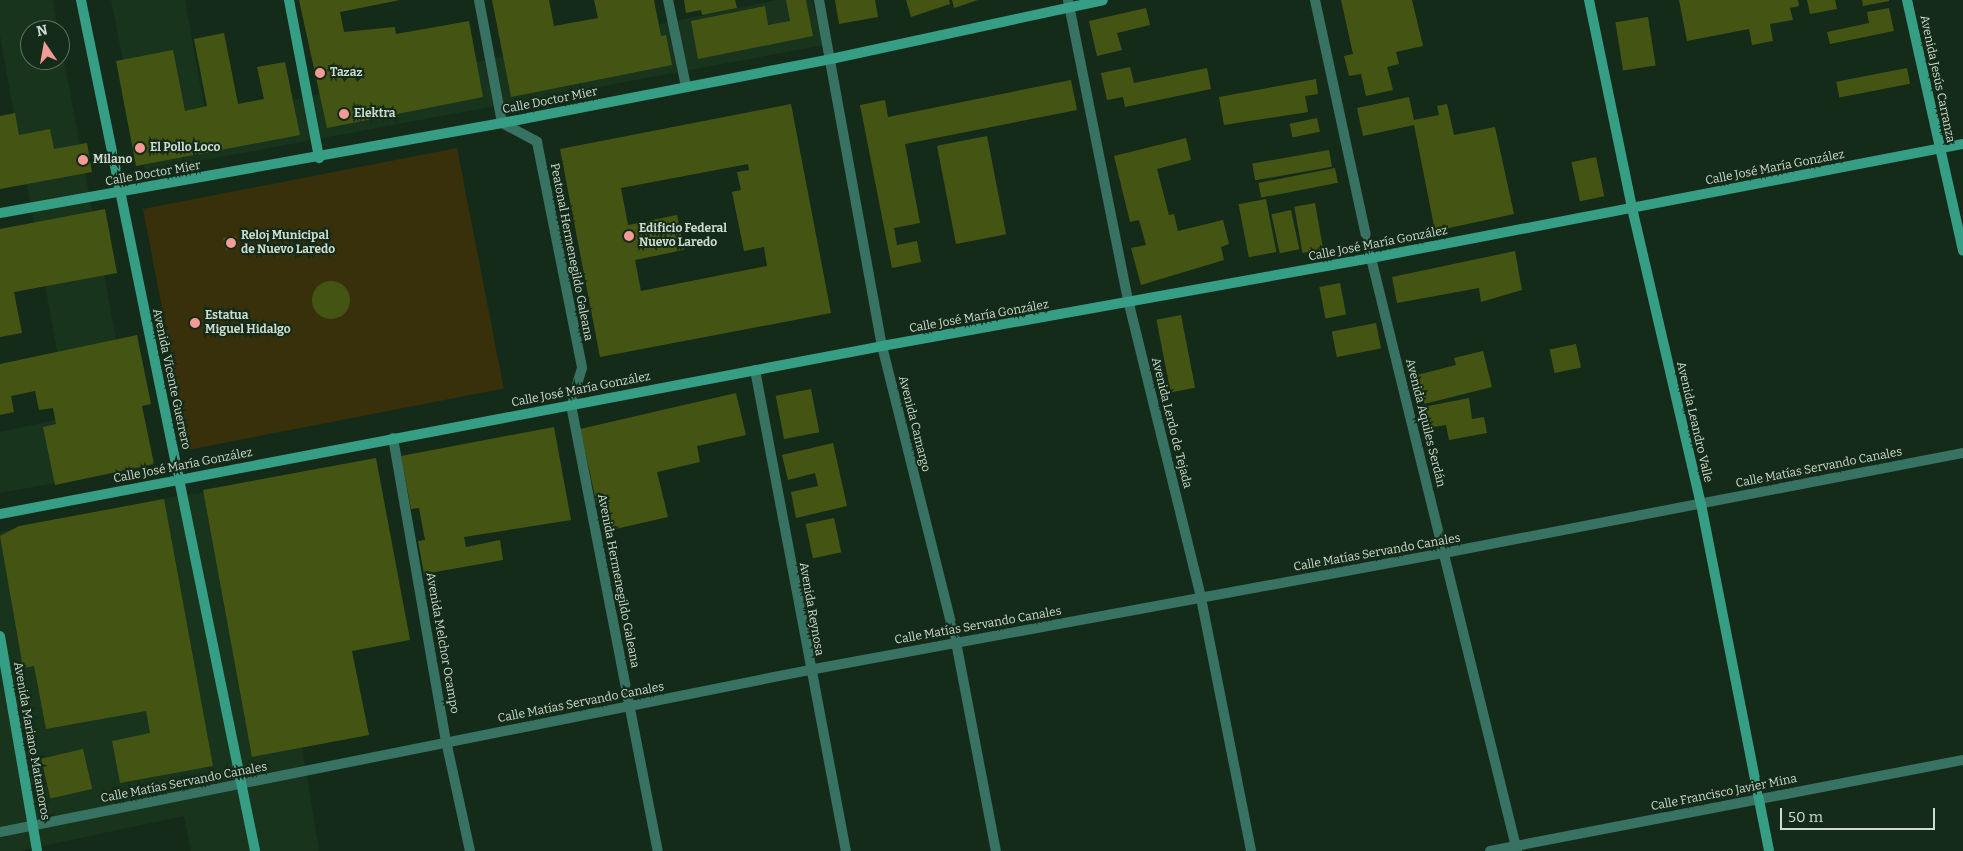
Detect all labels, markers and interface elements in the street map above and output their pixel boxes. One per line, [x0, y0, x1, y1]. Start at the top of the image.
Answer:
street label: Avenida Jesús Carranza [1916, 14, 1958, 144]
north arrow [20, 20, 70, 70]
text: N [35, 21, 49, 40]
place label: Tazaz [330, 66, 362, 80]
marker: Tazaz [314, 67, 326, 79]
street label: Calle Doctor Mier [501, 85, 599, 117]
place label: Elektra [354, 107, 395, 121]
marker: Elektra [338, 108, 350, 120]
place label: El Pollo Loco [150, 141, 220, 155]
marker: El Pollo Loco [134, 142, 146, 154]
street label: Calle José María González [1704, 147, 1846, 189]
place label: Milano [93, 153, 132, 167]
marker: Milano [77, 154, 89, 166]
street label: Calle Doctor Mier [104, 159, 202, 189]
street label: Peatonal Hermenegildo Galeana [547, 162, 595, 342]
place label: Edificio Federal Nuevo Laredo [639, 222, 727, 250]
street label: Calle José María González [1307, 223, 1449, 265]
place label: Reloj Municipal de Nuevo Laredo [241, 229, 335, 257]
marker: Edificio Federal Nuevo Laredo [623, 230, 635, 242]
marker: Reloj Municipal de Nuevo Laredo [225, 237, 237, 249]
street label: Calle José María González [908, 298, 1050, 336]
street label: Avenida Vicente Guerrero [149, 307, 193, 451]
place label: Estatua Miguel Hidalgo [205, 309, 291, 337]
marker: Estatua Miguel Hidalgo [189, 317, 201, 329]
street label: Avenida Lerdo de Tejada [1148, 356, 1194, 490]
street label: Avenida Aquiles Serdán [1402, 357, 1448, 489]
street label: Avenida Leandro Valle [1673, 360, 1715, 484]
street label: Calle José María González [510, 369, 652, 411]
street label: Avenida Camargo [895, 375, 933, 473]
street label: Calle José María González [112, 445, 254, 487]
street label: Calle Matías Servando Canales [1735, 445, 1903, 491]
street label: Avenida Hermenegildo Galeana [594, 493, 642, 669]
street label: Calle Matías Servando Canales [1293, 531, 1461, 575]
street label: Avenida Reynosa [796, 561, 826, 657]
street label: Avenida Melchor Ocampo [422, 571, 462, 715]
street label: Calle Matías Servando Canales [894, 604, 1062, 648]
street label: Avenida Mariano Matamoros [10, 661, 52, 821]
street label: Calle Matías Servando Canales [497, 680, 665, 726]
street label: Calle Matías Servando Canales [100, 760, 268, 806]
street label: Calle Francisco Javier Mina [1650, 772, 1798, 814]
scale bar [1783, 798, 1938, 830]
text: 50 m [1788, 808, 1823, 826]

